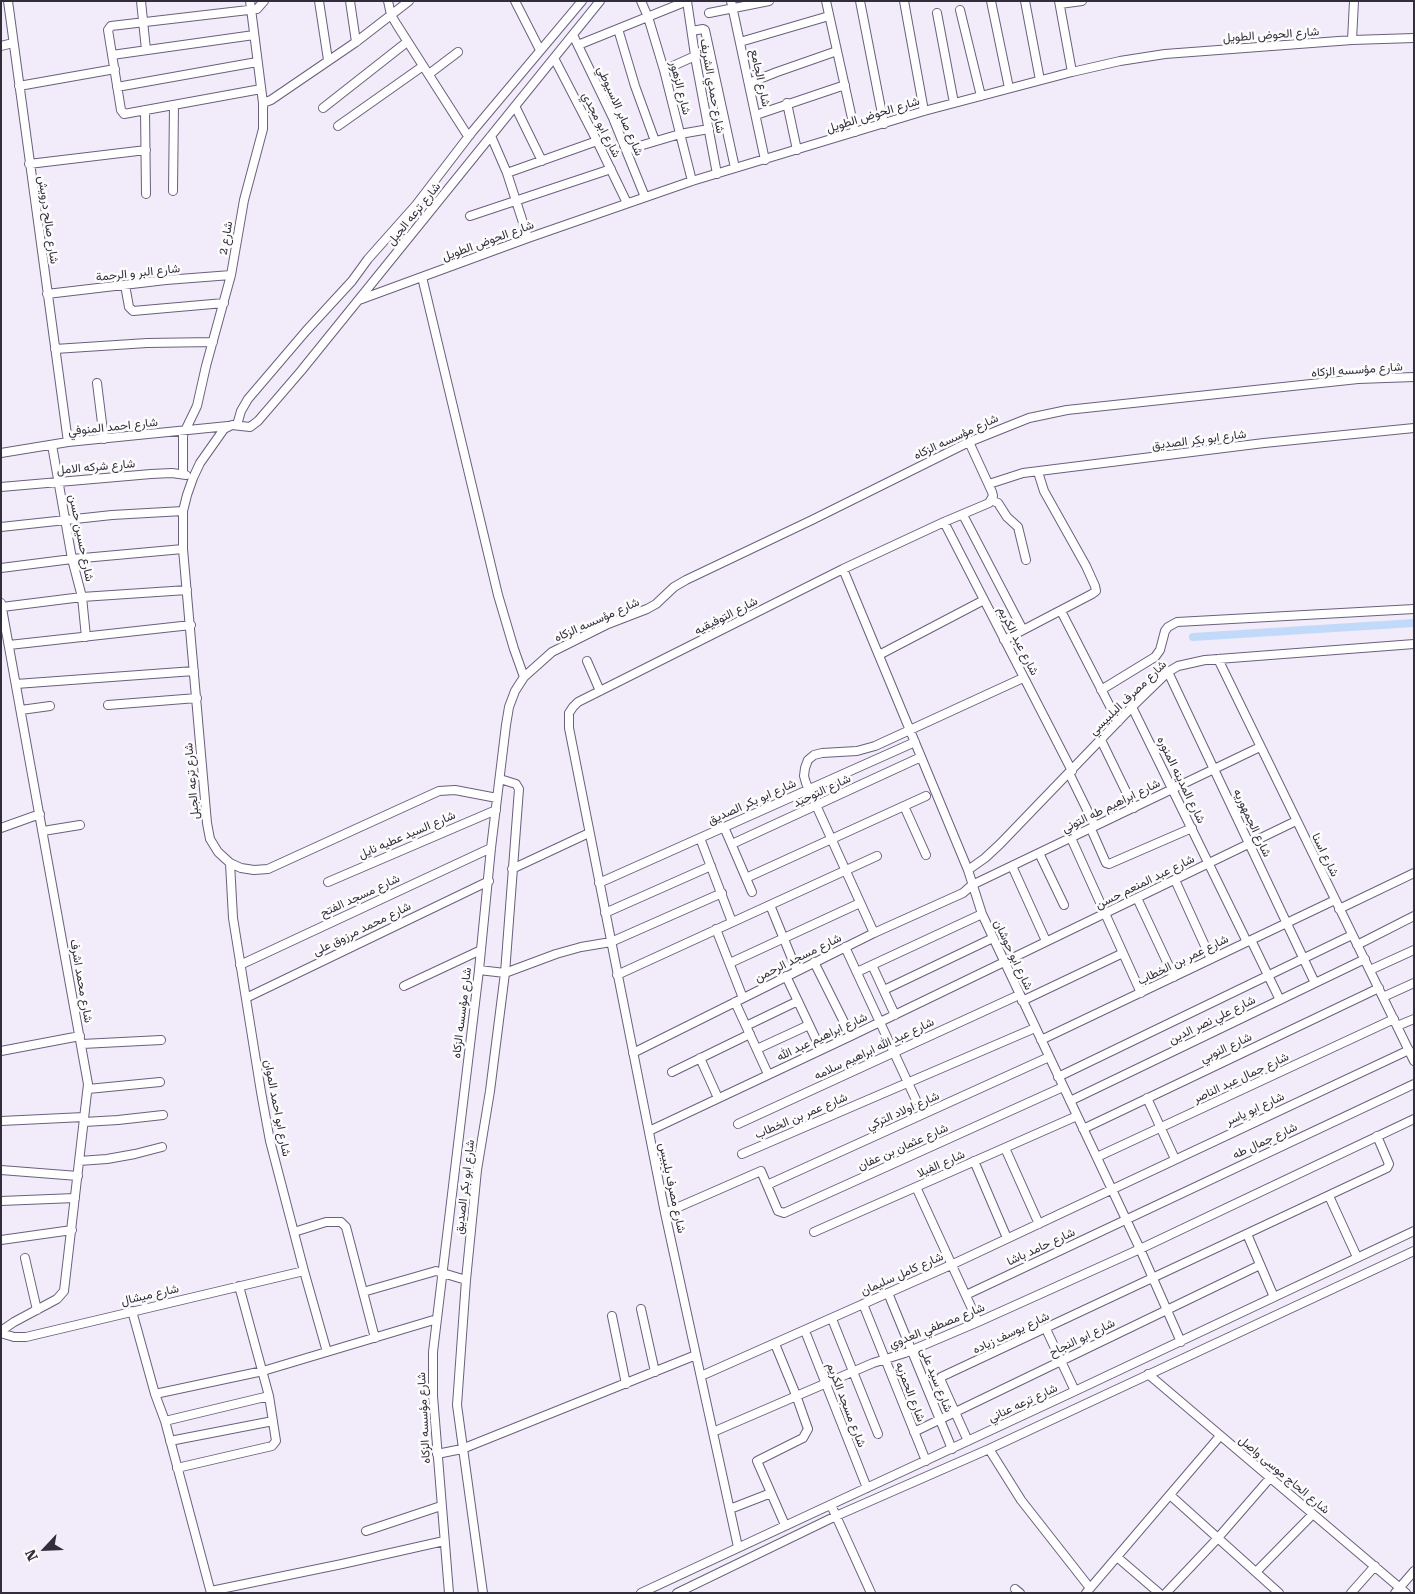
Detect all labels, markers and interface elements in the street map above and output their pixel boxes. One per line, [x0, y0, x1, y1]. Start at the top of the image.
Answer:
street label: شارع الحوض الطويل [1222, 24, 1320, 46]
street label: شارع حمدي الشريف [697, 38, 727, 134]
street label: شارع الجامع [747, 48, 773, 108]
street label: شارع الزهور [666, 60, 694, 116]
street label: شارع صابر الاسيوطي [594, 64, 646, 158]
street label: شارع ابو مجدي [578, 90, 624, 160]
street label: شارع الحوض الطويل [825, 94, 921, 136]
street label: شارع صالح درويش [35, 175, 61, 265]
street label: شارع ترعه الجبل [384, 180, 444, 248]
street label: شارع الحوض الطويل [440, 218, 536, 264]
street label: شارع 2 [216, 220, 236, 256]
street label: شارع البر و الرحمة [95, 261, 181, 285]
street label: شارع مؤسسه الزكاه [1311, 360, 1403, 380]
street label: شارع مؤسسه الزكاه [911, 411, 1001, 463]
street label: شارع احمد المنوفي [67, 415, 159, 439]
street label: شارع ابو بكر الصديق [1151, 427, 1247, 453]
street label: شارع شركه الامل [56, 456, 136, 478]
street label: شارع حسين حسن [65, 493, 97, 583]
street label: شارع التوفيقيه [692, 594, 760, 638]
street label: شارع مؤسسه الزكاه [552, 595, 642, 645]
street label: شارع عبد الكريم [994, 604, 1042, 678]
street label: شارع مصرف البلبيسي [1086, 657, 1170, 739]
street label: شارع المدينه المنوره [1154, 734, 1208, 826]
street label: شارع ترعه الجبل [181, 742, 203, 820]
street label: شارع التوحيد [791, 771, 853, 811]
street label: شارع ابو بكر الصديق [706, 776, 798, 828]
street label: شارع ابراهيم طه التوني [1059, 776, 1163, 836]
street label: شارع الجمهوريه [1230, 786, 1274, 860]
street label: شارع السيد عطيه نايل [356, 808, 458, 862]
street label: شارع اسنا [1308, 831, 1342, 879]
street label: شارع عبد المنعم حسن [1093, 852, 1197, 912]
street label: شارع مسجد الفتح [318, 871, 402, 921]
street label: شارع محمد مرزوق على [311, 899, 413, 959]
street label: شارع ابو حوشان [990, 918, 1036, 992]
street label: شارع مسجد الرحمن [752, 931, 844, 985]
street label: شارع عمر بن الخطاب [1135, 932, 1231, 988]
street label: شارع محمد اشرف [67, 938, 95, 1024]
street label: شارع مؤسسه الزكاه [449, 967, 475, 1059]
street label: شارع علي نصر الدين [1166, 993, 1258, 1047]
street label: شارع ابراهيم عبد الله [774, 1010, 870, 1064]
street label: شارع عبد الله ابراهيم سلامه [812, 1015, 936, 1083]
street label: شارع النوبي [1198, 1030, 1254, 1066]
street label: شارع جمال عبد الناصر [1191, 1050, 1291, 1106]
street label: شارع ابو احمد الموان [261, 1058, 293, 1158]
street label: شارع اولاد التركي [864, 1089, 942, 1133]
street label: شارع ابو ياسر [1223, 1089, 1287, 1129]
street label: شارع عمر بن الخطاب [752, 1090, 850, 1142]
street label: شارع جمال طه [1230, 1120, 1300, 1162]
street label: شارع عثمان بن عفان [855, 1121, 951, 1173]
street label: شارع ابو بكر الصديق [452, 1139, 478, 1235]
street label: شارع مصرف بلبيس [655, 1142, 689, 1234]
street label: شارع الفيلا [915, 1147, 967, 1181]
street label: شارع حامد باشا [1005, 1225, 1077, 1269]
street label: شارع كامل سليمان [858, 1249, 946, 1299]
street label: شارع ميشال [120, 1281, 180, 1309]
street label: شارع مصطفي العدوي [887, 1300, 987, 1352]
street label: شارع يوسف زياده [970, 1309, 1052, 1357]
street label: شارع ابو النجاح [1047, 1316, 1117, 1360]
street label: شارع سيد على [917, 1346, 955, 1414]
street label: شارع الحمزيه [892, 1360, 928, 1424]
street label: شارع مسجد الكريم [823, 1361, 869, 1449]
street label: شارع مؤسسه الزكاه [414, 1372, 434, 1464]
street label: شارع ترعه عناني [986, 1381, 1060, 1425]
street label: شارع الحاج موسى واصل [1236, 1433, 1332, 1517]
north arrow [20, 1524, 70, 1574]
text: N [22, 1547, 41, 1564]

